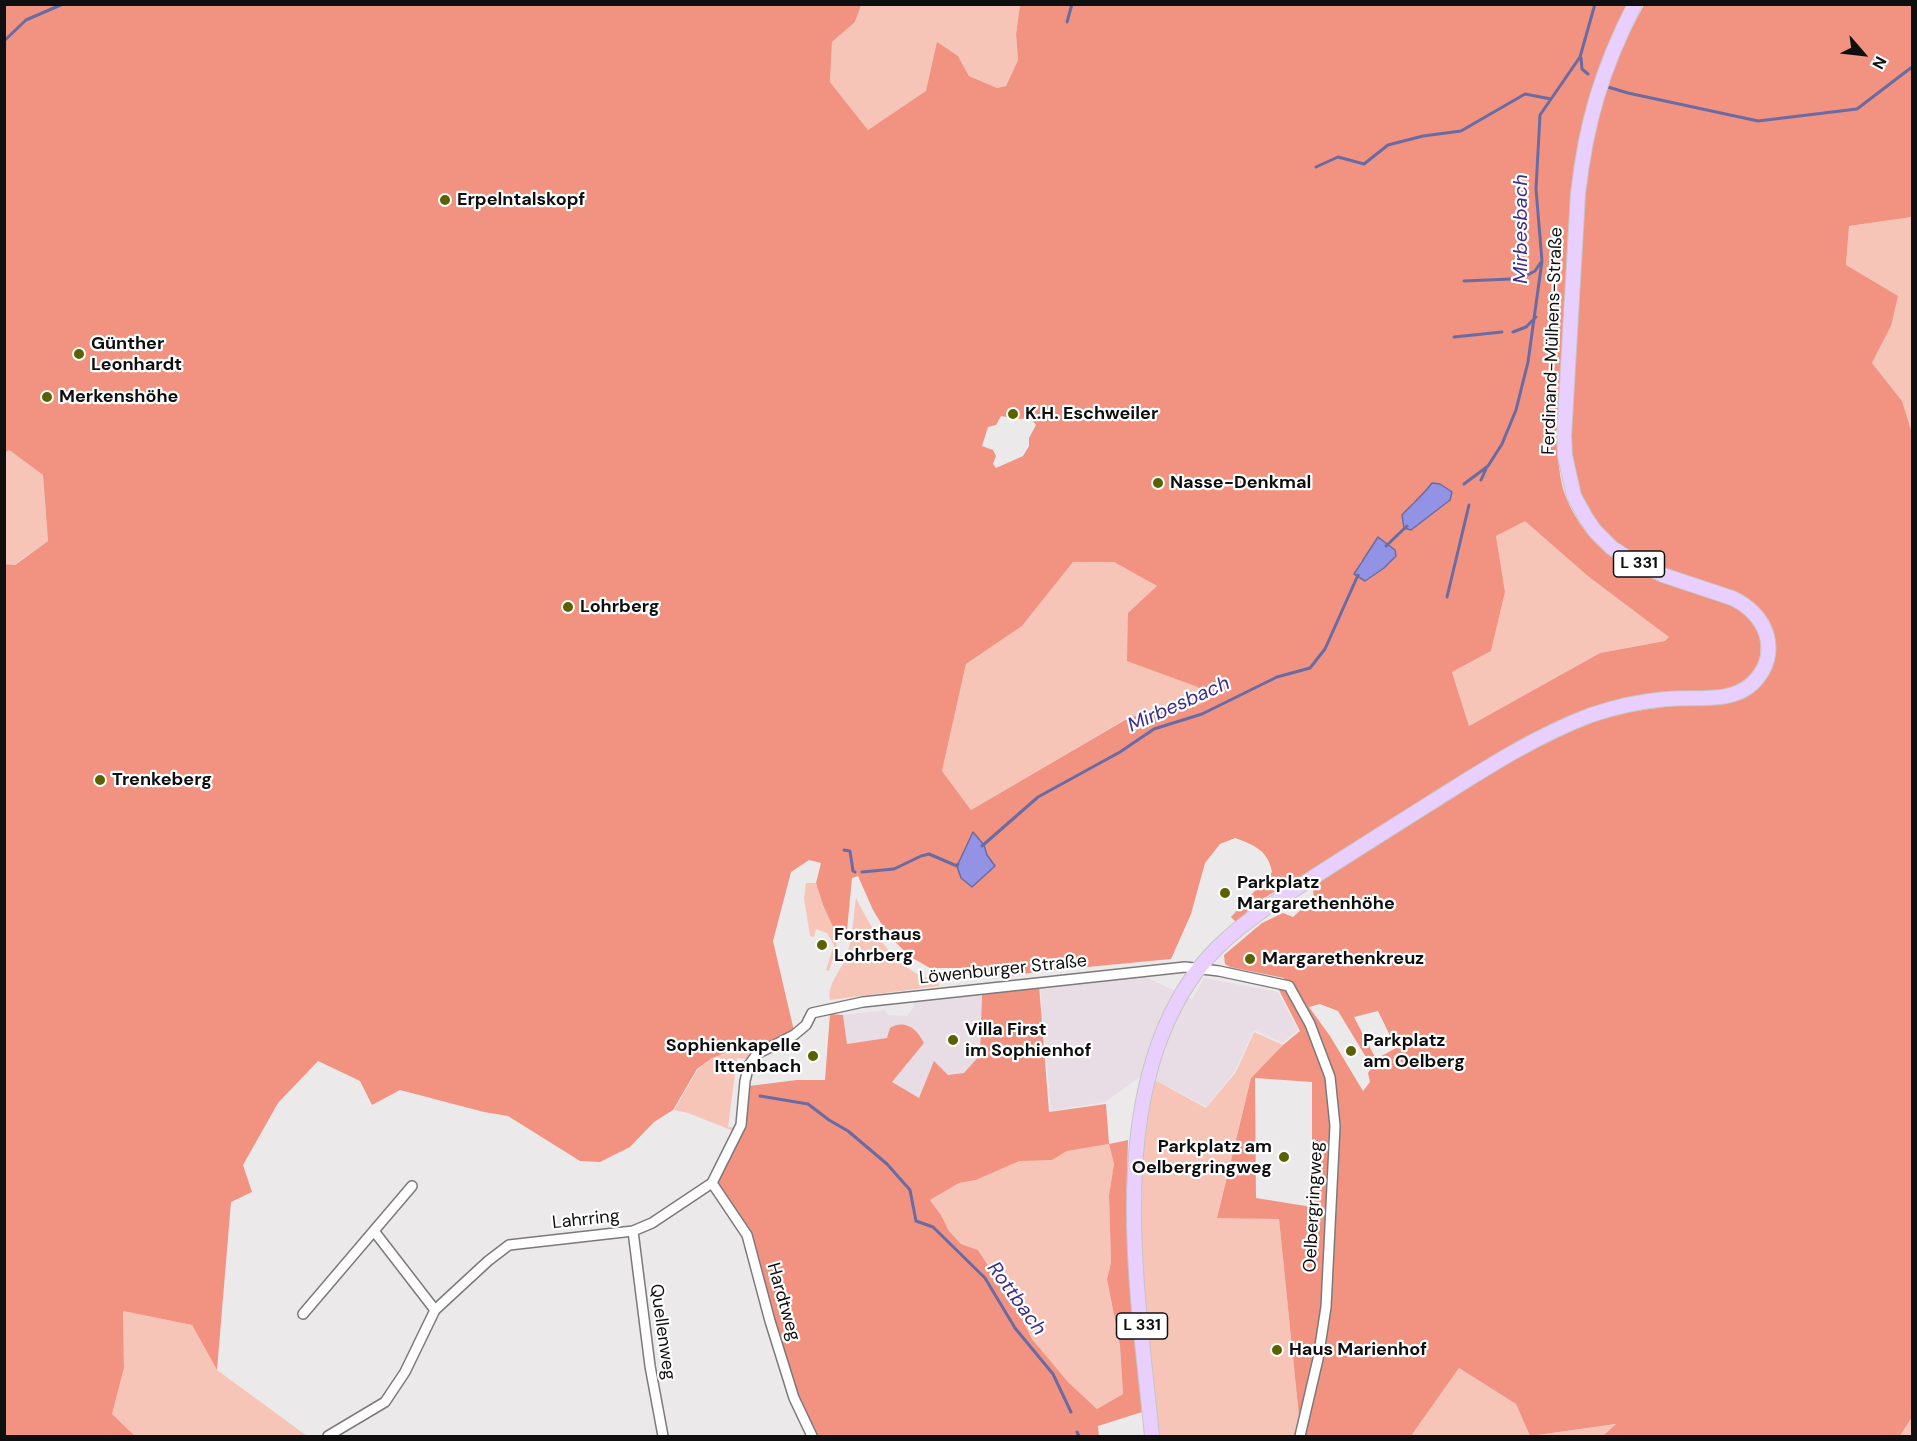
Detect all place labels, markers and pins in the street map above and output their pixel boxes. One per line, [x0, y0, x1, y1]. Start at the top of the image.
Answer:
place label: Erpelntalskopf [457, 189, 585, 211]
marker: Erpelntalskopf [438, 193, 452, 207]
place label: Günther Leonhardt [91, 333, 182, 376]
marker: Günther Leonhardt [72, 347, 86, 361]
place label: Merkenshöhe [59, 386, 178, 408]
marker: Merkenshöhe [40, 390, 54, 404]
place label: K.H. Eschweiler [1025, 403, 1158, 425]
marker: K.H. Eschweiler [1006, 407, 1020, 421]
place label: Nasse-Denkmal [1170, 472, 1311, 494]
marker: Nasse-Denkmal [1151, 476, 1165, 490]
place label: Lohrberg [580, 596, 660, 618]
marker: Lohrberg [561, 600, 575, 614]
place label: Trenkeberg [112, 769, 212, 791]
marker: Trenkeberg [93, 773, 107, 787]
place label: Parkplatz Margarethenhöhe [1237, 872, 1395, 914]
marker: Parkplatz Margarethenhöhe [1218, 886, 1232, 900]
place label: Forsthaus Lohrberg [834, 924, 921, 966]
marker: Forsthaus Lohrberg [815, 938, 829, 952]
place label: Margarethenkreuz [1262, 948, 1424, 970]
marker: Margarethenkreuz [1243, 952, 1257, 966]
place label: Villa First im Sophienhof [965, 1019, 1092, 1062]
place label: Parkplatz am Oelberg [1363, 1030, 1465, 1072]
marker: Villa First im Sophienhof [946, 1033, 960, 1047]
place label: Sophienkapelle Ittenbach [666, 1035, 801, 1078]
marker: Parkplatz am Oelberg [1344, 1044, 1358, 1058]
marker: Sophienkapelle Ittenbach [806, 1049, 820, 1063]
place label: Parkplatz am Oelbergringweg [1132, 1136, 1272, 1178]
marker: Parkplatz am Oelbergringweg [1277, 1150, 1291, 1164]
place label: Haus Marienhof [1289, 1339, 1427, 1361]
marker: Haus Marienhof [1270, 1343, 1284, 1357]

